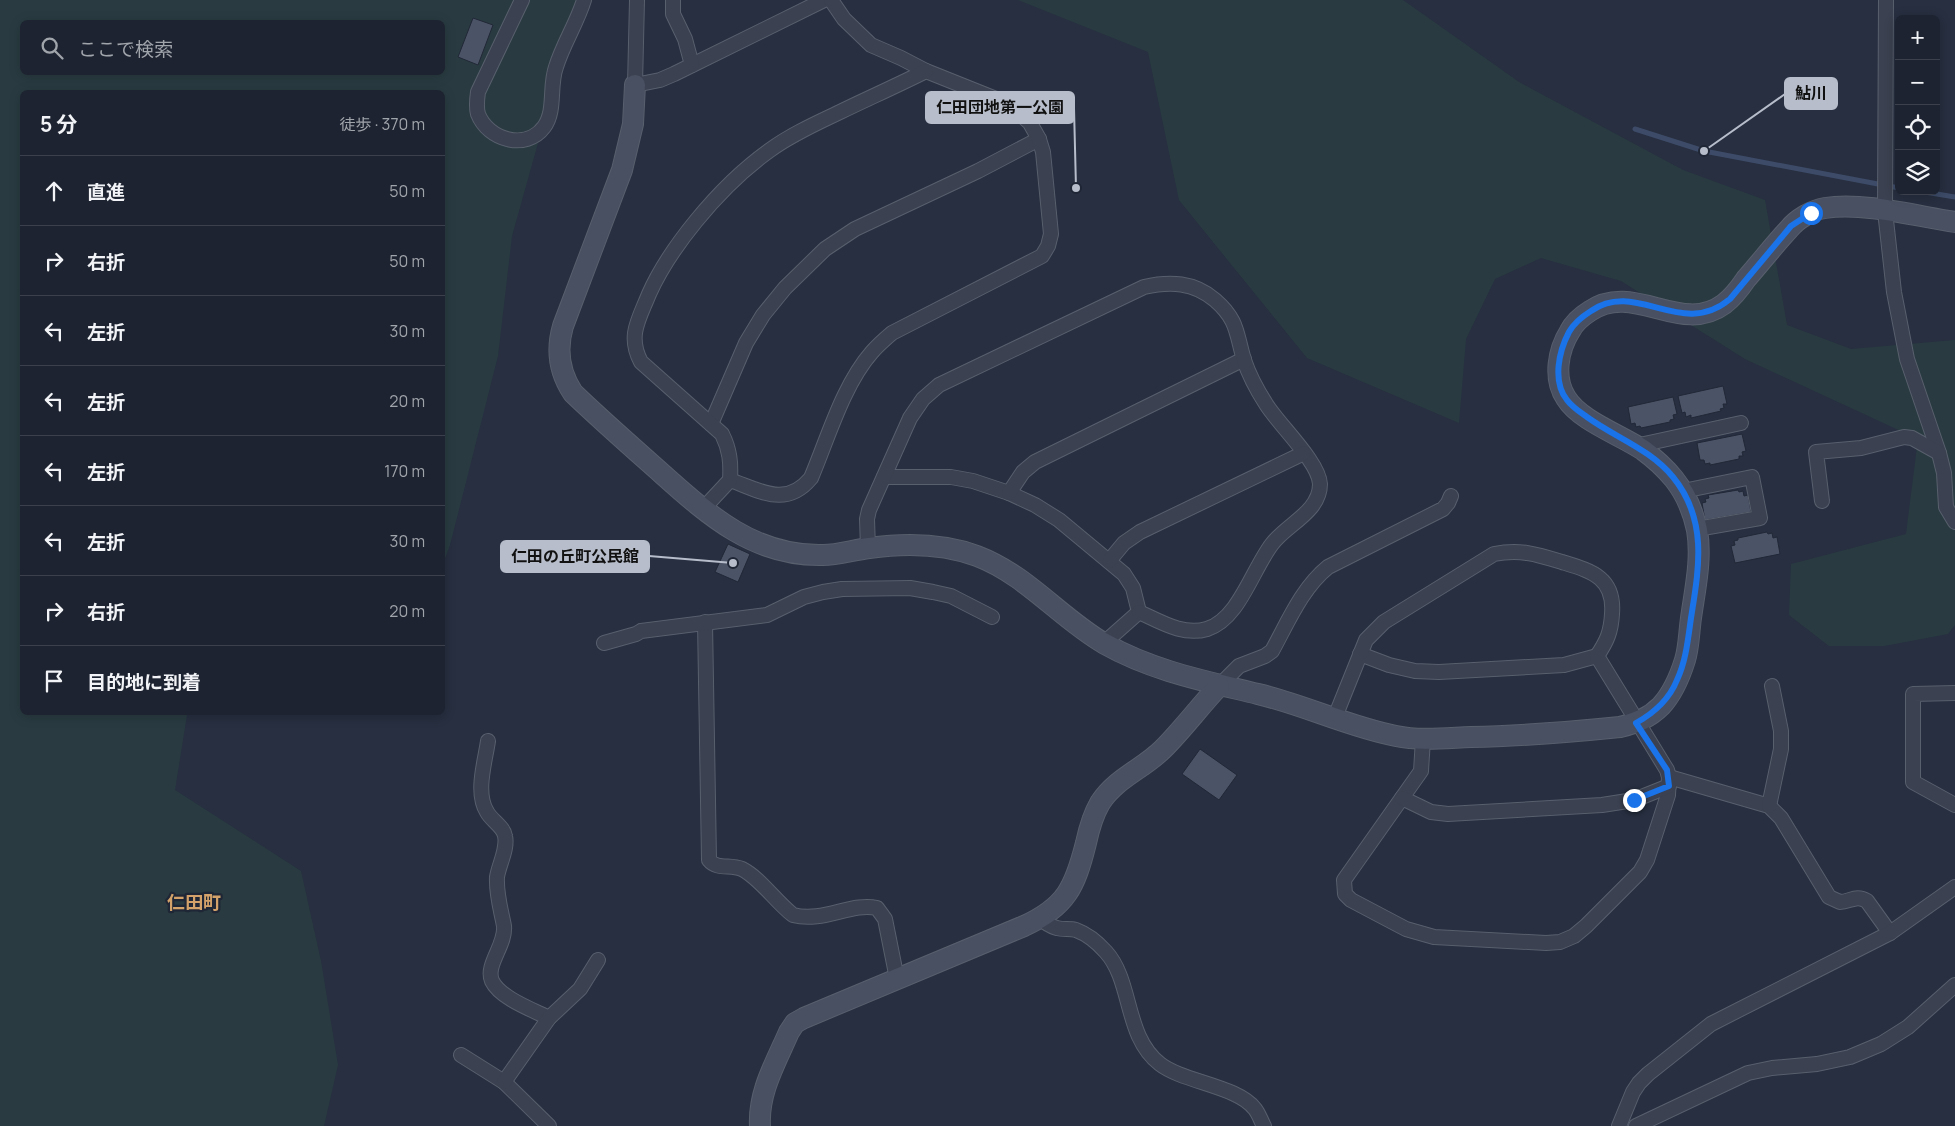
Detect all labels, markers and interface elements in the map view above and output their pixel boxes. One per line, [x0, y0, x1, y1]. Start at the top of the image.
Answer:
map controls [1895, 15, 1940, 195]
button: + [1895, 15, 1940, 60]
search box [20, 20, 445, 75]
icon: search [38, 34, 66, 62]
text: ここで検索 [78, 36, 173, 62]
button: − [1895, 60, 1940, 105]
callout: 鮎川 [1785, 78, 1837, 109]
text: 鮎川 [1795, 82, 1827, 104]
callout: 仁田団地第一公園 [926, 92, 1074, 123]
text: 仁田団地第一公園 [936, 96, 1064, 118]
button: locate [1895, 105, 1940, 150]
text: 5 分 [40, 110, 78, 138]
text: 徒歩 · 370 m [340, 113, 425, 135]
button: layers [1895, 150, 1940, 195]
icon: ahead [40, 177, 68, 205]
text: 直進 [87, 179, 125, 205]
text: 50 m [389, 180, 425, 202]
route start [1800, 202, 1823, 225]
icon: right [40, 247, 68, 275]
text: 右折 [87, 249, 125, 275]
text: 50 m [389, 250, 425, 272]
icon: left [40, 317, 68, 345]
text: 左折 [87, 319, 125, 345]
text: 30 m [390, 320, 425, 342]
icon: left [40, 387, 68, 415]
text: 左折 [87, 389, 125, 415]
text: 20 m [389, 390, 425, 412]
icon: left [40, 457, 68, 485]
text: 左折 [87, 459, 125, 485]
text: 170 m [384, 460, 425, 482]
icon: left [40, 527, 68, 555]
text: 左折 [87, 529, 125, 555]
text: 30 m [390, 530, 425, 552]
callout: 仁田の丘町公民館 [501, 541, 649, 572]
text: 仁田の丘町公民館 [511, 545, 639, 567]
icon: right [40, 597, 68, 625]
text: 右折 [87, 599, 125, 625]
text: 20 m [389, 600, 425, 622]
icon: arrive [40, 667, 68, 695]
text: 目的地に到着 [87, 669, 201, 695]
route end [1623, 789, 1646, 812]
district label: 仁田町 [167, 890, 221, 914]

